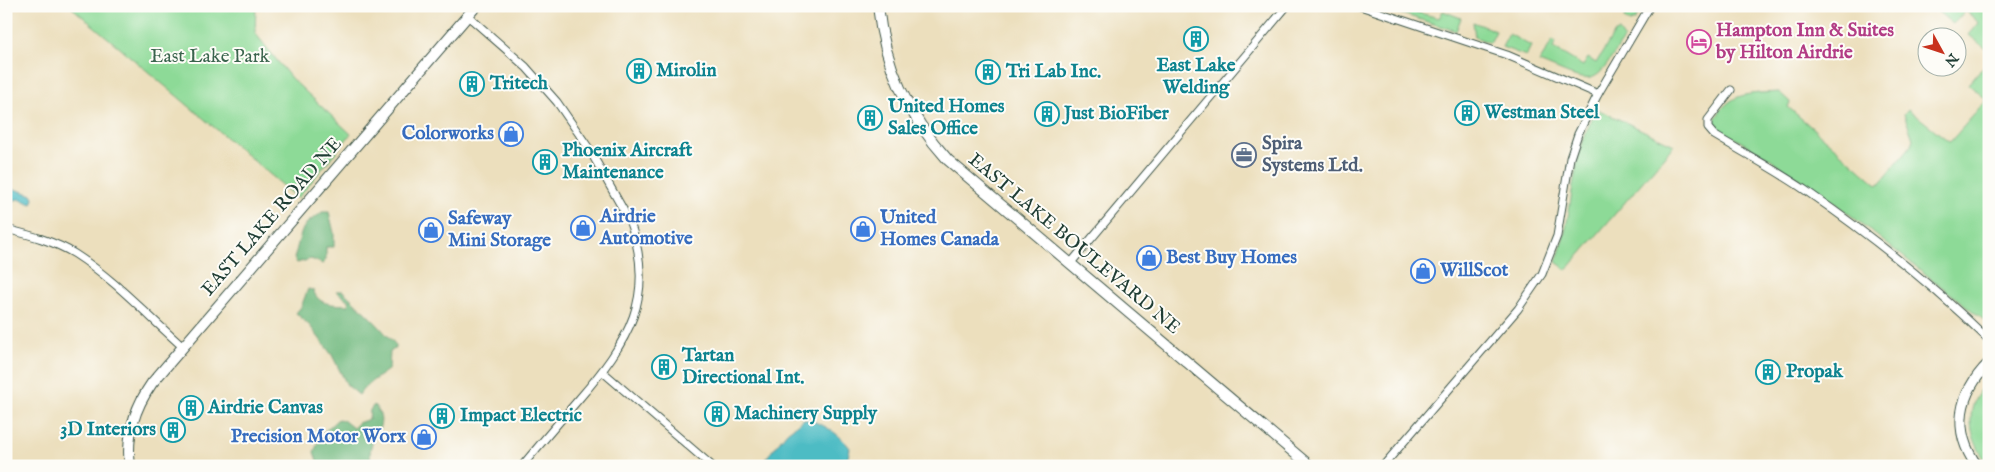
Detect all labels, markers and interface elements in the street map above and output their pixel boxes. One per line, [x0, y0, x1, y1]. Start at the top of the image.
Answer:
place label: Hampton Inn & Suites by Hilton Airdrie [1715, 19, 1894, 65]
building icon: East Lake Welding [1183, 26, 1209, 52]
north arrow [1918, 28, 1968, 78]
hotel icon: Hampton Inn & Suites by Hilton Airdrie [1686, 29, 1712, 55]
park label: East Lake Park [150, 45, 271, 69]
text: N [1940, 49, 1963, 70]
place label: East Lake Welding [1156, 54, 1236, 100]
building icon: Mirolin [626, 58, 652, 84]
place label: Mirolin [656, 59, 717, 83]
building icon: Tri Lab Inc. [975, 59, 1001, 85]
place label: Tri Lab Inc. [1005, 60, 1101, 84]
building icon: Tritech [459, 71, 485, 97]
place label: Tritech [489, 72, 549, 96]
place label: United Homes Sales Office [887, 95, 1005, 141]
building icon: Westman Steel [1454, 100, 1480, 126]
building icon: Just BioFiber [1034, 101, 1060, 127]
place label: Westman Steel [1483, 101, 1600, 125]
place label: Just BioFiber [1061, 102, 1170, 126]
building icon: United Homes Sales Office [857, 105, 883, 131]
shop icon: Colorworks [498, 121, 524, 147]
place label: Colorworks [402, 122, 494, 146]
place label: Spira Systems Ltd. [1262, 132, 1363, 178]
street label: EAST LAKE ROAD NE [197, 133, 347, 301]
place label: Phoenix Aircraft Maintenance [562, 139, 693, 185]
office icon: Spira Systems Ltd. [1231, 142, 1257, 168]
street label: EAST LAKE BOULEVARD NE [963, 148, 1185, 340]
building icon: Phoenix Aircraft Maintenance [532, 149, 558, 175]
place label: Airdrie Automotive [599, 205, 693, 251]
place label: United Homes Canada [879, 206, 1000, 252]
place label: Safeway Mini Storage [448, 207, 551, 253]
shop icon: Airdrie Automotive [570, 215, 596, 241]
shop icon: United Homes Canada [850, 216, 876, 242]
shop icon: Safeway Mini Storage [418, 217, 444, 243]
shop icon: Best Buy Homes [1136, 245, 1162, 271]
place label: Best Buy Homes [1166, 246, 1297, 270]
shop icon: WillScot [1410, 258, 1436, 284]
place label: WillScot [1439, 259, 1509, 283]
place label: Tartan Directional Int. [681, 344, 804, 390]
building icon: Tartan Directional Int. [651, 354, 677, 380]
building icon: Propak [1755, 359, 1781, 385]
place label: Propak [1786, 360, 1844, 384]
building icon: Airdrie Canvas [178, 395, 204, 421]
place label: Airdrie Canvas [207, 396, 323, 420]
building icon: Machinery Supply [704, 401, 730, 427]
place label: Machinery Supply [734, 402, 878, 426]
building icon: Impact Electric [429, 403, 455, 429]
place label: Impact Electric [460, 404, 582, 428]
building icon: 3D Interiors [160, 417, 186, 443]
place label: 3D Interiors [60, 418, 156, 442]
shop icon: Precision Motor Worx [411, 424, 437, 450]
place label: Precision Motor Worx [231, 425, 407, 449]

